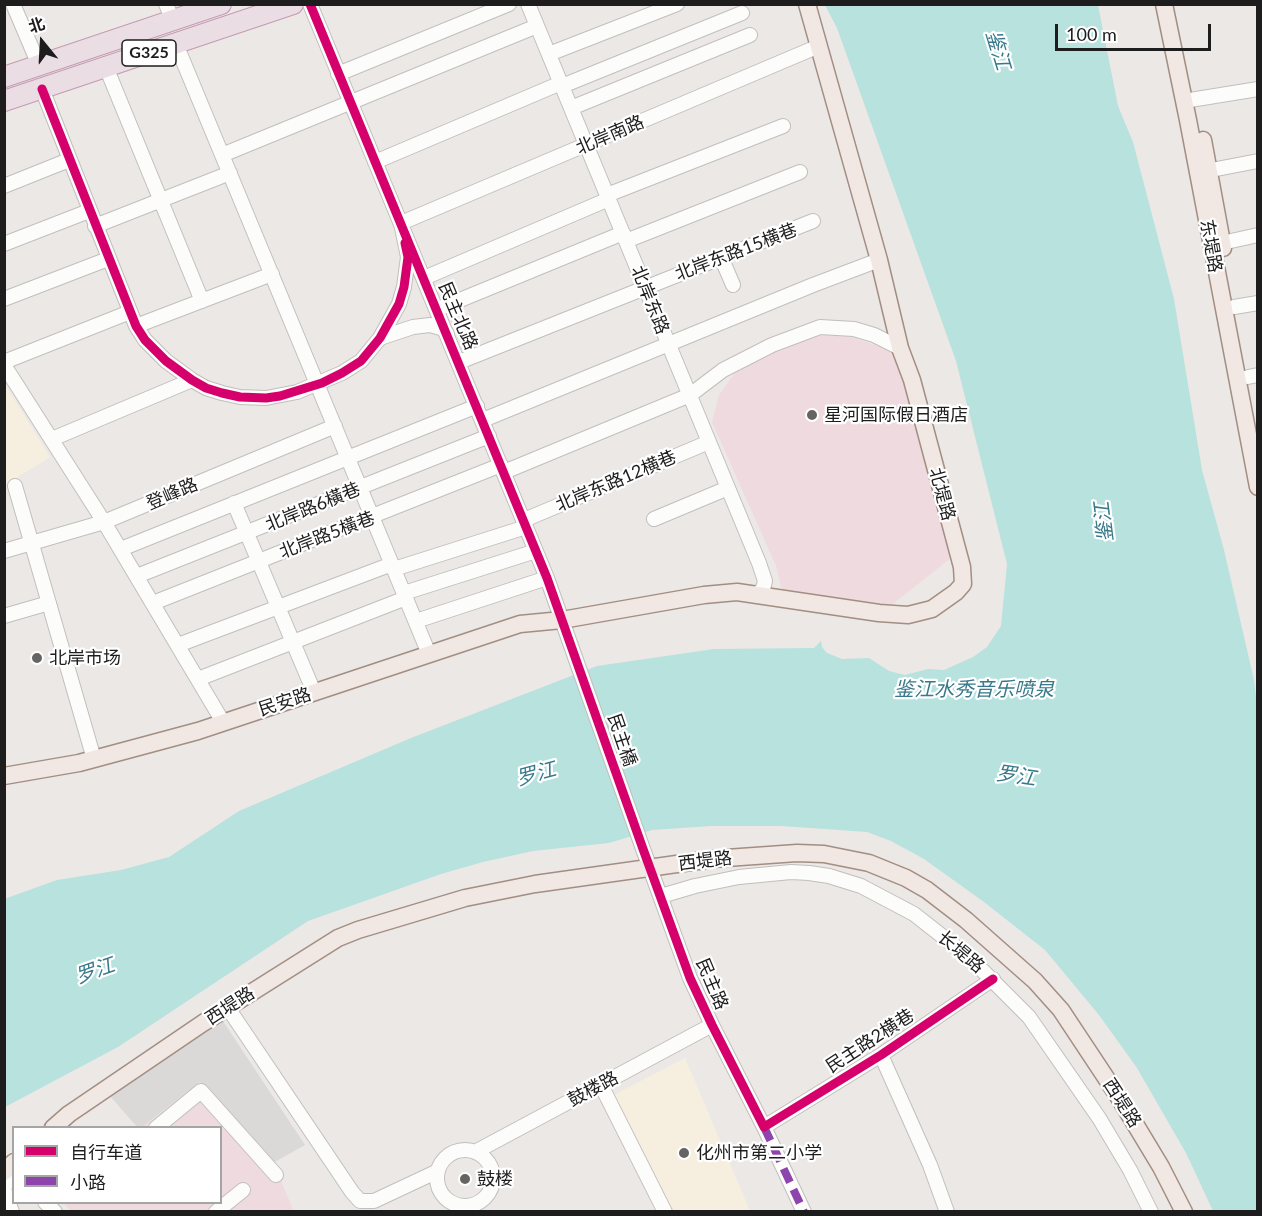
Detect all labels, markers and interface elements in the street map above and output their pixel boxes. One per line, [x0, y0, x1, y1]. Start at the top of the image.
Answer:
north arrow [12, 12, 72, 72]
scale bar [1058, 12, 1214, 50]
text: 北 [26, 13, 47, 36]
text: 100 m [1066, 23, 1117, 45]
water label: 鉴江 [981, 27, 1015, 73]
road number: G325 [122, 40, 176, 66]
street label: 北岸南路 [573, 111, 647, 159]
street label: 东堤路 [1196, 218, 1226, 274]
street label: 北岸东路15横巷 [672, 219, 800, 285]
street label: 北岸东路 [627, 263, 673, 337]
street label: 民主北路 [434, 279, 482, 353]
place label: 星河国际假日酒店 [824, 404, 968, 426]
marker: 星河国际假日酒店 [805, 408, 819, 422]
street label: 北岸东路12横巷 [552, 446, 680, 516]
street label: 北堤路 [925, 465, 959, 523]
street label: 登峰路 [143, 474, 201, 514]
street label: 北岸路6橫巷 [262, 478, 364, 536]
water label: 鉴江 [1090, 501, 1118, 543]
street label: 北岸路5橫巷 [276, 507, 378, 563]
place label: 北岸市场 [49, 647, 121, 669]
marker: 北岸市场 [30, 651, 44, 665]
water label: 鉴江水秀音乐喷泉 [894, 678, 1054, 702]
street label: 民安路 [256, 683, 314, 721]
street label: 民主橋 [603, 711, 641, 769]
water label: 罗江 [514, 757, 558, 791]
water label: 罗江 [995, 761, 1037, 791]
street label: 西堤路 [677, 847, 733, 875]
street label: 长堤路 [933, 926, 989, 978]
water label: 罗江 [72, 953, 118, 989]
street label: 民主路 [692, 955, 732, 1013]
street label: 西堤路 [201, 982, 259, 1030]
street label: 民主路2横巷 [822, 1005, 918, 1077]
street label: 鼓楼路 [564, 1067, 622, 1111]
street label: 西堤路 [1098, 1074, 1146, 1132]
legend [12, 1126, 222, 1204]
text: 自行车道 [70, 1141, 142, 1163]
place label: 化州市第二小学 [696, 1142, 822, 1164]
marker: 化州市第二小学 [677, 1146, 691, 1160]
place label: 鼓楼 [477, 1168, 513, 1190]
text: 小路 [70, 1171, 106, 1193]
marker: 鼓楼 [458, 1172, 472, 1186]

